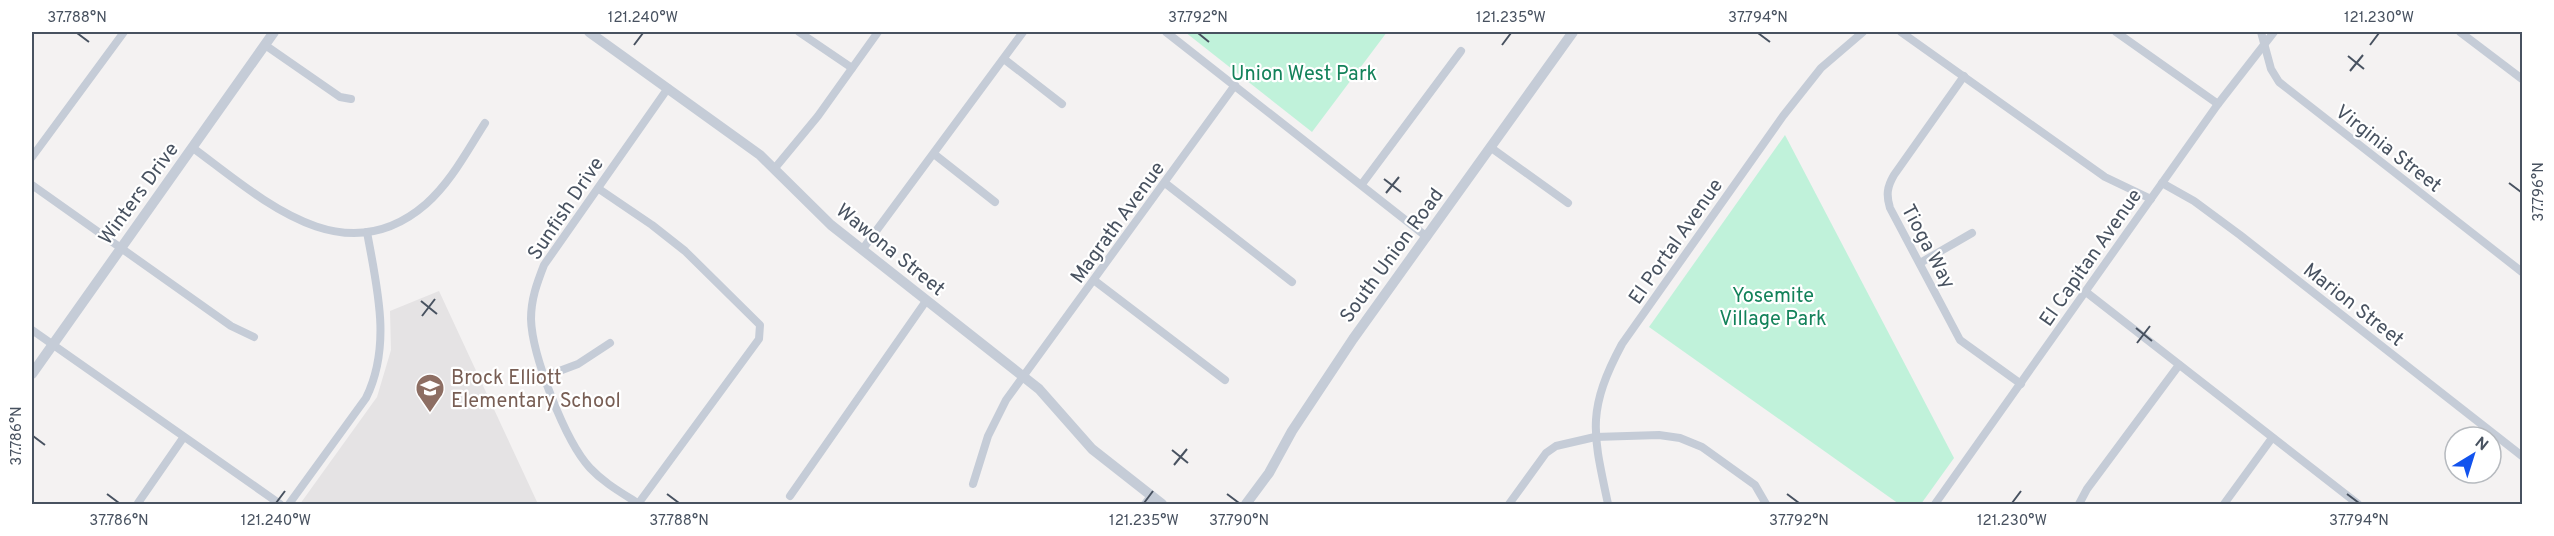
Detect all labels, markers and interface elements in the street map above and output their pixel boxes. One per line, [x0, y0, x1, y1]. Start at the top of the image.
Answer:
text: 37.788°N [47, 9, 107, 28]
text: 121.240°W [608, 9, 678, 28]
text: 37.792°N [1168, 9, 1228, 28]
text: 121.235°W [1476, 9, 1546, 28]
text: 37.794°N [1728, 9, 1788, 28]
text: 121.230°W [2344, 9, 2414, 28]
park label: Union West Park [1231, 62, 1377, 88]
street label: Virginia Street [2329, 100, 2446, 199]
street label: Winters Drive [94, 138, 185, 250]
street label: Sunfish Drive [523, 152, 611, 266]
street label: Magrath Avenue [1066, 157, 1172, 289]
text: 37.796°N [2530, 162, 2549, 222]
street label: El Portal Avenue [1624, 174, 1730, 310]
street label: South Union Road [1335, 184, 1450, 329]
street label: El Capitan Avenue [2034, 184, 2149, 332]
street label: Wawona Street [830, 198, 950, 303]
street label: Tioga Way [1894, 200, 1960, 294]
street label: Marion Street [2297, 258, 2408, 353]
park label: Yosemite Village Park [1719, 284, 1827, 333]
place label: Brock Elliott Elementary School [451, 366, 621, 415]
school or university icon: Brock Elliott Elementary School [414, 372, 446, 414]
text: 37.786°N [8, 406, 27, 466]
north arrow [2443, 425, 2503, 485]
text: N [2470, 433, 2492, 456]
text: 37.786°N [89, 512, 149, 531]
text: 121.240°W [241, 512, 311, 531]
text: 37.788°N [649, 512, 709, 531]
text: 121.235°W [1109, 512, 1179, 531]
text: 37.790°N [1209, 512, 1269, 531]
text: 37.792°N [1769, 512, 1829, 531]
text: 121.230°W [1977, 512, 2047, 531]
text: 37.794°N [2329, 512, 2389, 531]

